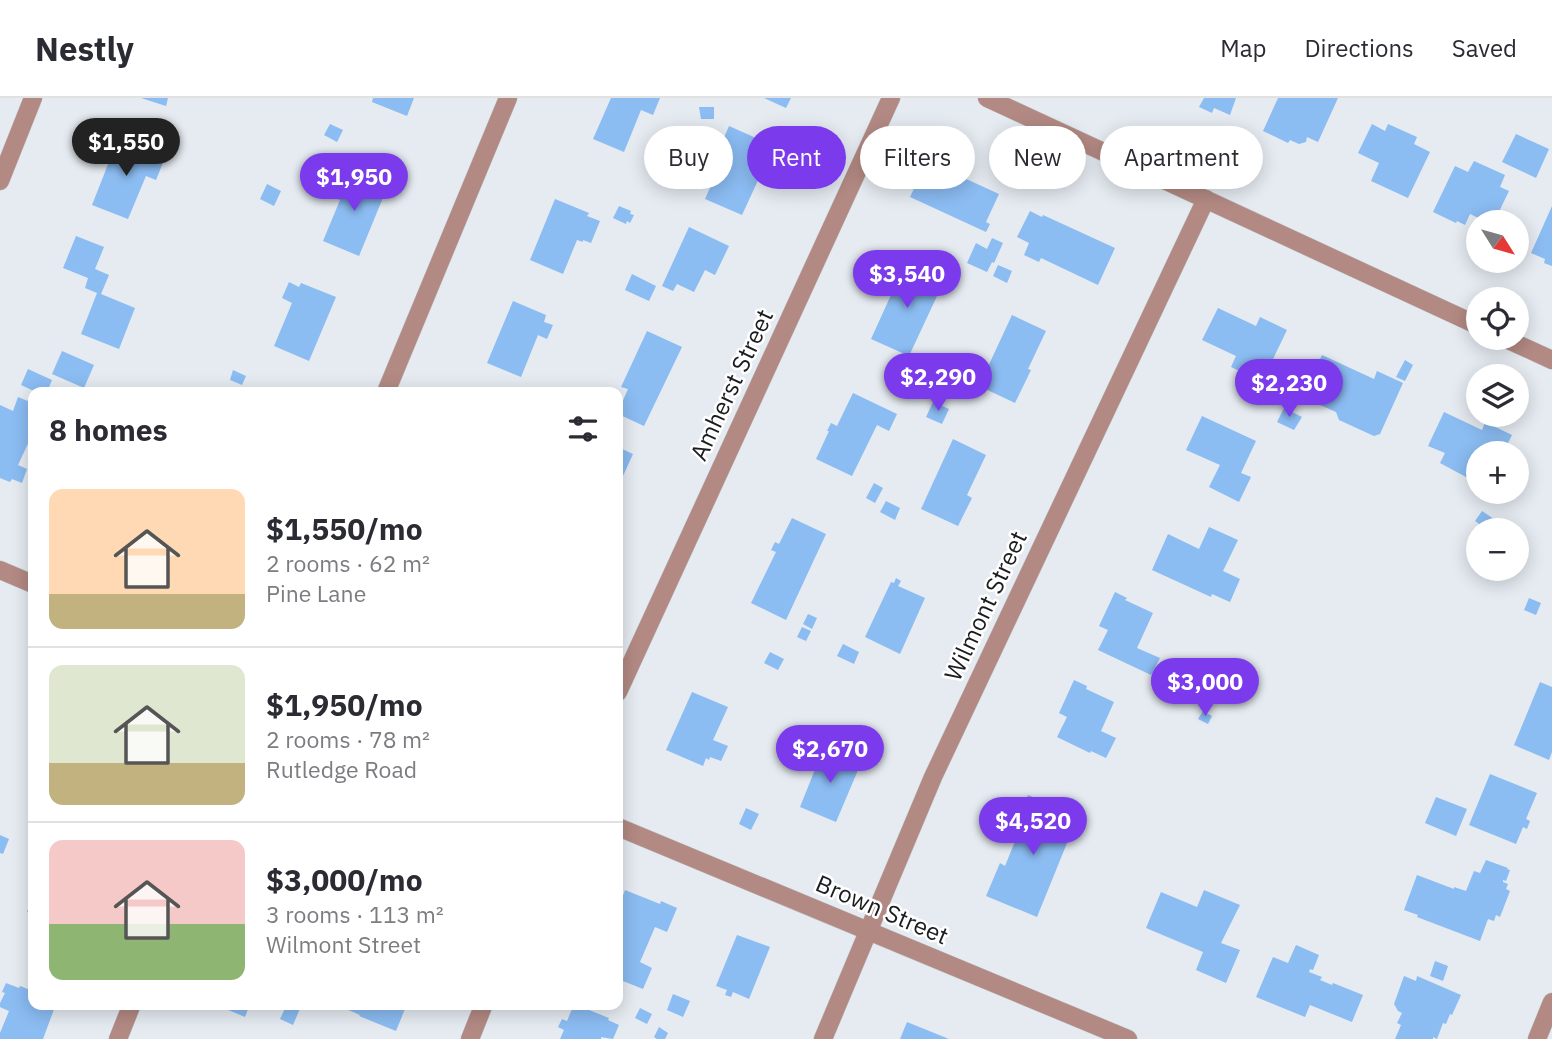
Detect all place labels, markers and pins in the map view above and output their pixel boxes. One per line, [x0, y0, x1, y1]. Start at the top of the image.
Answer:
pin: $1,550 [69, 118, 183, 178]
pin: $1,950 [297, 153, 411, 213]
pin: $3,540 [850, 250, 964, 310]
pin: $2,290 [881, 354, 995, 413]
pin: $2,230 [1232, 360, 1346, 419]
pin: $3,000 [1148, 658, 1262, 718]
pin: $2,670 [773, 726, 887, 785]
pin: $4,520 [976, 798, 1090, 857]

